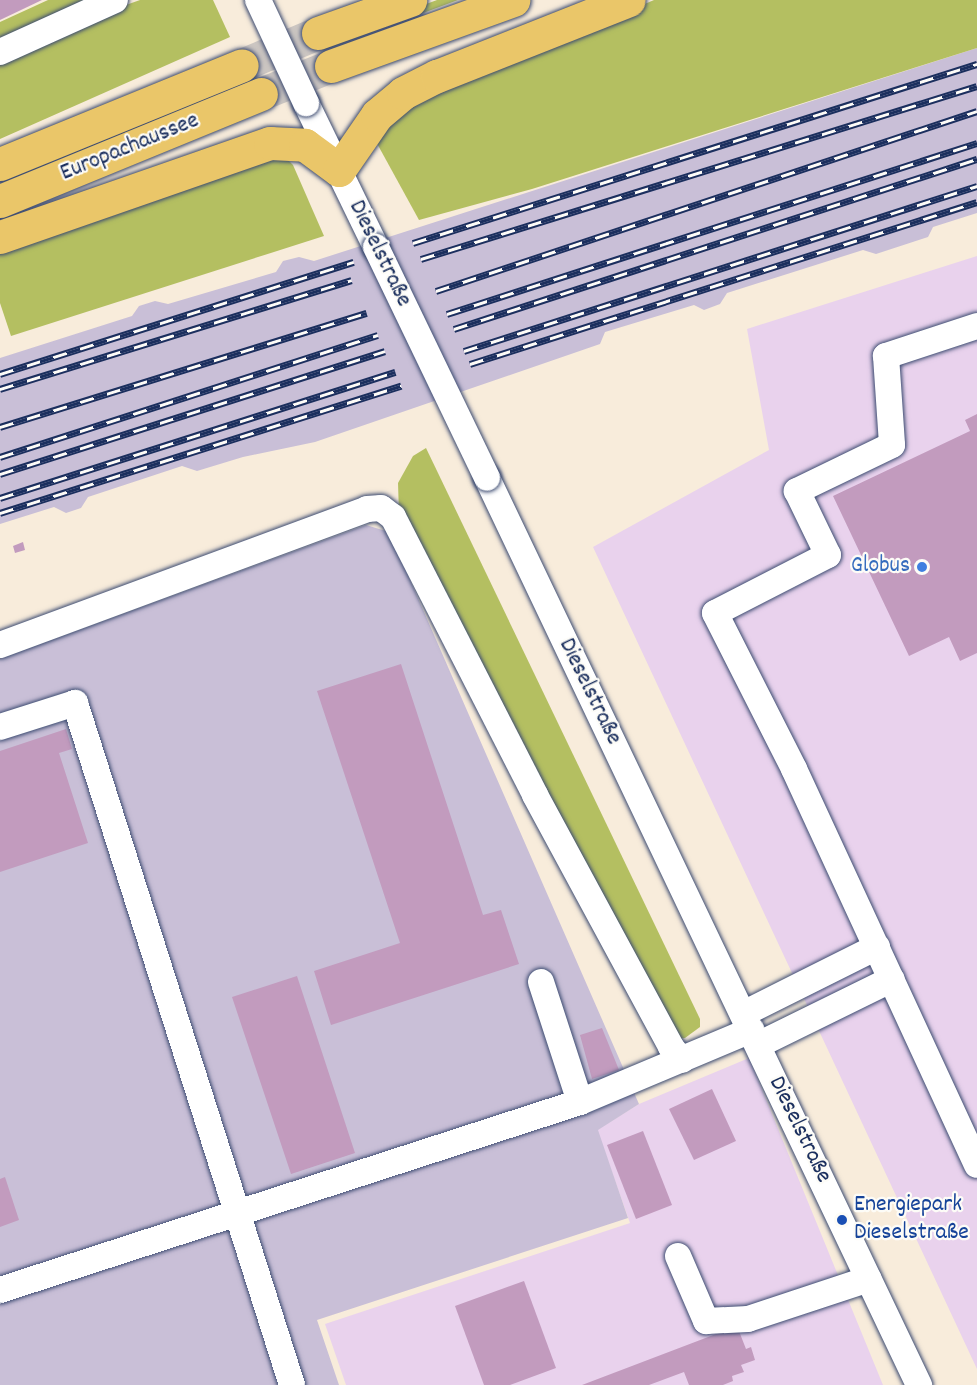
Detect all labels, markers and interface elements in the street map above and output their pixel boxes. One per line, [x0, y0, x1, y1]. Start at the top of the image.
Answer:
street label: Europachaussee [57, 107, 203, 189]
street label: Dieselstraße [341, 196, 417, 312]
place label: Globus [851, 553, 910, 581]
marker: Globus [915, 560, 929, 574]
street label: Dieselstraße [551, 634, 627, 750]
street label: Dieselstraße [761, 1072, 837, 1188]
place label: Energiepark Dieselstraße [854, 1192, 969, 1248]
marker: Energiepark Dieselstraße [835, 1213, 849, 1227]

